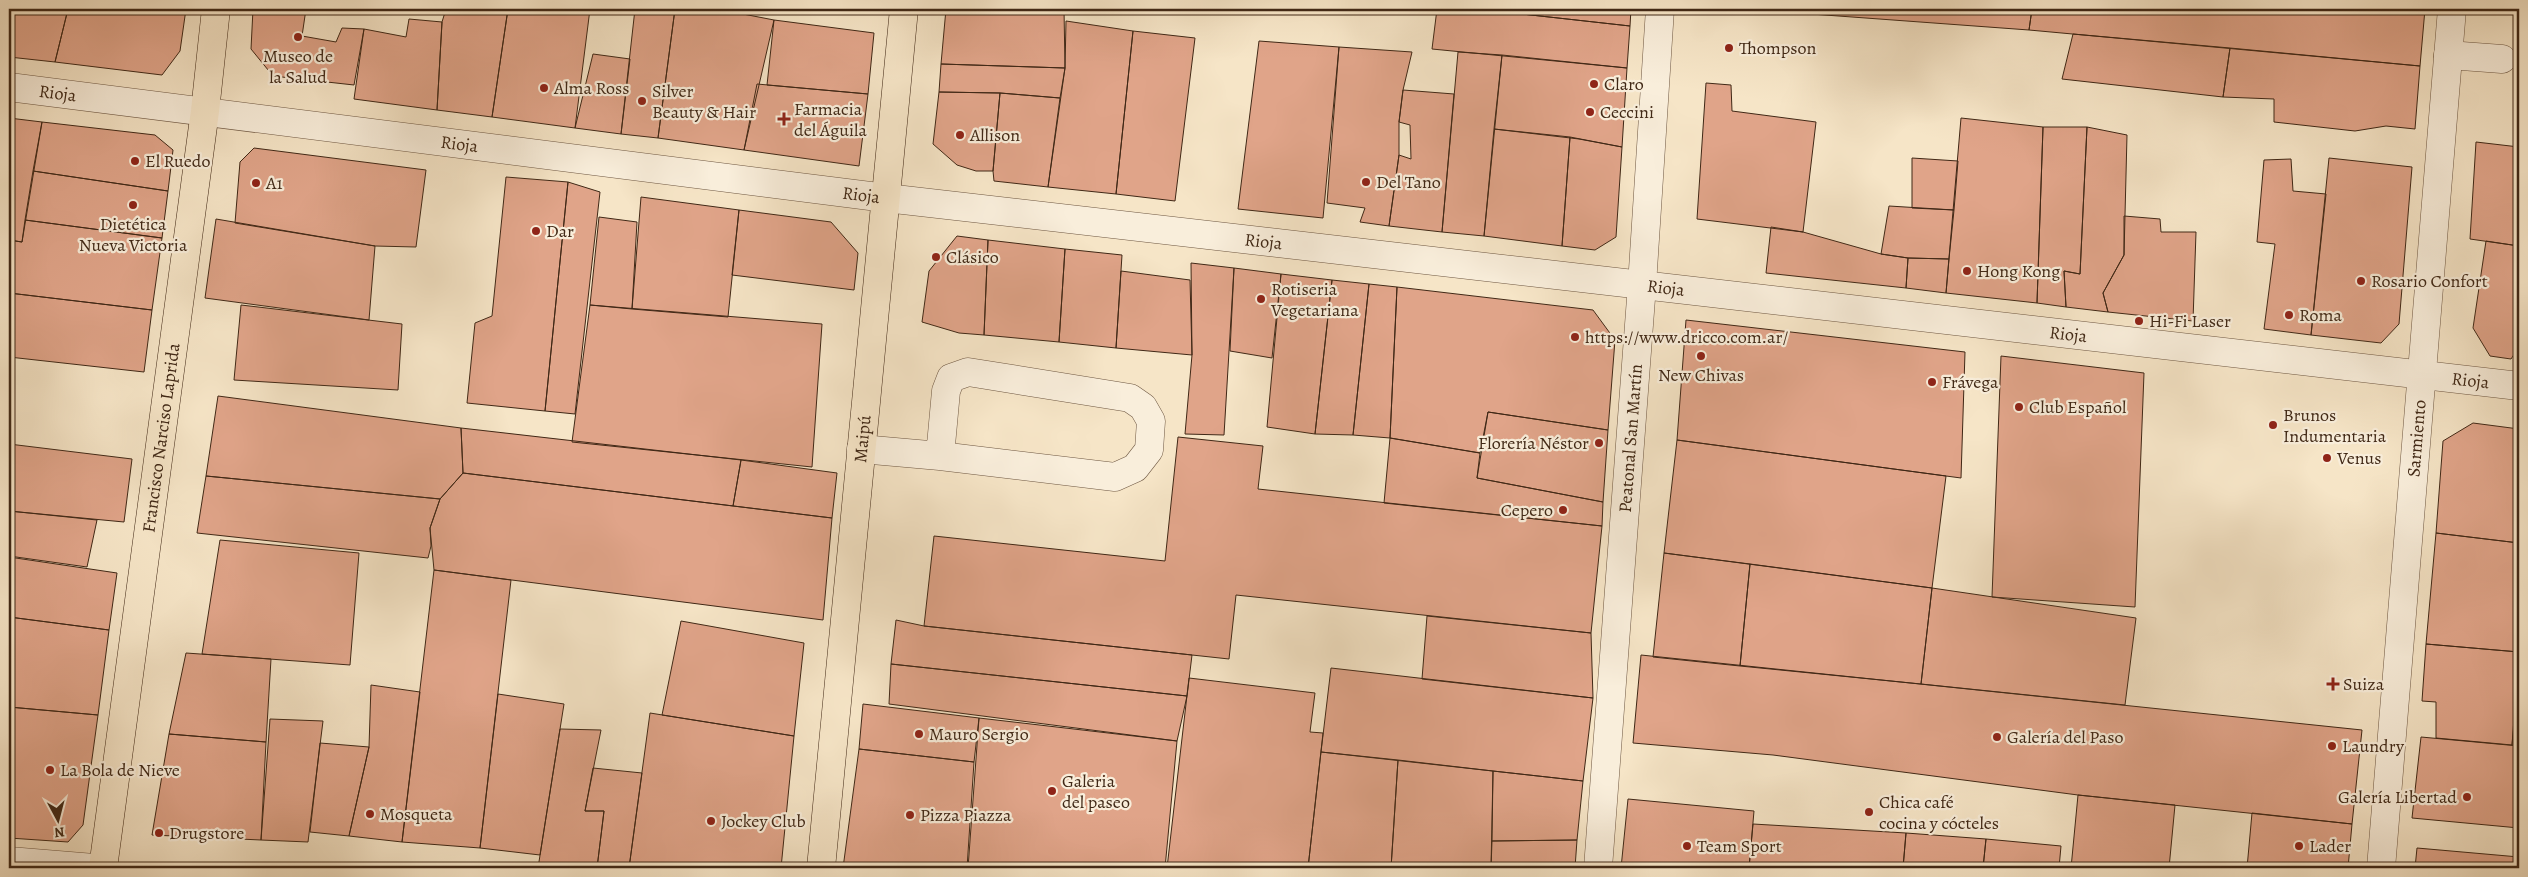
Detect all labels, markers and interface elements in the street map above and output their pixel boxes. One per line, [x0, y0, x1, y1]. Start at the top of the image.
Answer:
marker: Museo de la Salud [292, 31, 304, 43]
place label: Thompson [1739, 36, 1816, 60]
marker: Thompson [1723, 42, 1735, 54]
place label: Museo de la Salud [263, 44, 333, 89]
place label: Claro [1604, 72, 1644, 96]
place label: Alma Ross [553, 76, 629, 100]
marker: Claro [1588, 78, 1600, 90]
street label: Rioja [37, 79, 78, 108]
place label: Silver Beauty & Hair [652, 79, 756, 124]
marker: Alma Ross [538, 82, 550, 94]
marker: Silver Beauty & Hair [636, 95, 648, 107]
place label: Farmacia del Águila [794, 97, 867, 142]
place label: Ceccini [1600, 100, 1654, 124]
marker: Ceccini [1584, 106, 1596, 118]
marker: Farmacia del Águila [778, 113, 790, 125]
place label: Allison [969, 123, 1020, 147]
marker: Allison [954, 129, 966, 141]
street label: Rioja [439, 130, 480, 158]
place label: El Ruedo [145, 149, 211, 173]
marker: El Ruedo [129, 155, 141, 167]
place label: Del Tano [1376, 170, 1441, 194]
place label: A1 [265, 171, 283, 195]
marker: Del Tano [1360, 176, 1372, 188]
marker: A1 [250, 177, 262, 189]
street label: Rioja [841, 181, 882, 209]
marker: Dietética Nueva Victoria [127, 199, 139, 211]
place label: Dietética Nueva Victoria [79, 212, 188, 257]
place label: Dar [546, 219, 574, 243]
marker: Dar [530, 225, 542, 237]
street label: Rioja [1243, 227, 1284, 256]
place label: Clásico [946, 245, 999, 269]
marker: Clásico [930, 251, 942, 263]
place label: Hong Kong [1977, 259, 2060, 283]
marker: Hong Kong [1961, 265, 1973, 277]
place label: Rosario Confort [2371, 269, 2488, 293]
street label: Rioja [1646, 274, 1687, 302]
marker: Rosario Confort [2355, 275, 2367, 287]
place label: Rotiseria Vegetariana [1270, 277, 1359, 322]
marker: Rotiseria Vegetariana [1255, 293, 1267, 305]
place label: Roma [2299, 303, 2342, 327]
place label: Hi-Fi Laser [2149, 309, 2231, 333]
marker: Roma [2283, 309, 2295, 321]
marker: Hi-Fi Laser [2133, 315, 2145, 327]
street label: Rioja [2048, 320, 2089, 348]
place label: https://www.dricco.com.ar/ [1585, 325, 1788, 349]
marker: https://www.dricco.com.ar/ [1569, 331, 1581, 343]
street label: Francisco Narciso Laprida [136, 341, 186, 534]
marker: New Chivas [1695, 350, 1707, 362]
street label: Peatonal San Martín [1613, 363, 1648, 513]
place label: New Chivas [1658, 363, 1744, 387]
street label: Rioja [2450, 366, 2491, 395]
place label: Frávega [1942, 370, 1999, 394]
marker: Frávega [1926, 376, 1938, 388]
place label: Club Español [2029, 395, 2127, 419]
street label: Sarmiento [2401, 399, 2432, 478]
marker: Club Español [2013, 401, 2025, 413]
place label: Brunos Indumentaria [2283, 403, 2387, 448]
street label: Maipú [848, 414, 877, 464]
marker: Brunos Indumentaria [2267, 419, 2279, 431]
place label: Florería Néstor [1478, 431, 1589, 455]
marker: Florería Néstor [1593, 437, 1605, 449]
place label: Venus [2336, 446, 2382, 470]
marker: Venus [2321, 452, 2333, 464]
place label: Cepero [1501, 498, 1553, 522]
marker: Cepero [1557, 504, 1569, 516]
place label: Suiza [2343, 672, 2385, 696]
marker: Suiza [2327, 678, 2339, 690]
place label: Mauro Sergio [929, 722, 1029, 746]
place label: Galería del Paso [2007, 725, 2123, 749]
marker: Mauro Sergio [913, 728, 925, 740]
marker: Galería del Paso [1991, 731, 2003, 743]
place label: Laundry [2342, 734, 2405, 758]
marker: Laundry [2326, 740, 2338, 752]
place label: La Bola de Nieve [60, 758, 180, 782]
marker: La Bola de Nieve [44, 764, 56, 776]
place label: Galeria del paseo [1062, 769, 1130, 814]
marker: Galeria del paseo [1046, 785, 1058, 797]
place label: Galería Libertad [2338, 785, 2457, 809]
place label: Chica café cocina y cócteles [1879, 790, 1999, 835]
marker: Galería Libertad [2461, 791, 2473, 803]
north arrow [32, 794, 82, 844]
place label: Mosqueta [380, 802, 453, 826]
place label: Pizza Piazza [920, 803, 1012, 827]
marker: Chica café cocina y cócteles [1863, 806, 1875, 818]
marker: Mosqueta [364, 808, 376, 820]
place label: Jockey Club [721, 809, 806, 833]
marker: Pizza Piazza [904, 809, 916, 821]
marker: Jockey Club [705, 815, 717, 827]
place label: Drugstore [169, 821, 244, 845]
text: N [53, 822, 66, 842]
marker: Drugstore [153, 827, 165, 839]
place label: Team Sport [1697, 834, 1782, 858]
place label: Lader [2309, 834, 2351, 858]
marker: Team Sport [1681, 840, 1693, 852]
marker: Lader [2293, 840, 2305, 852]

